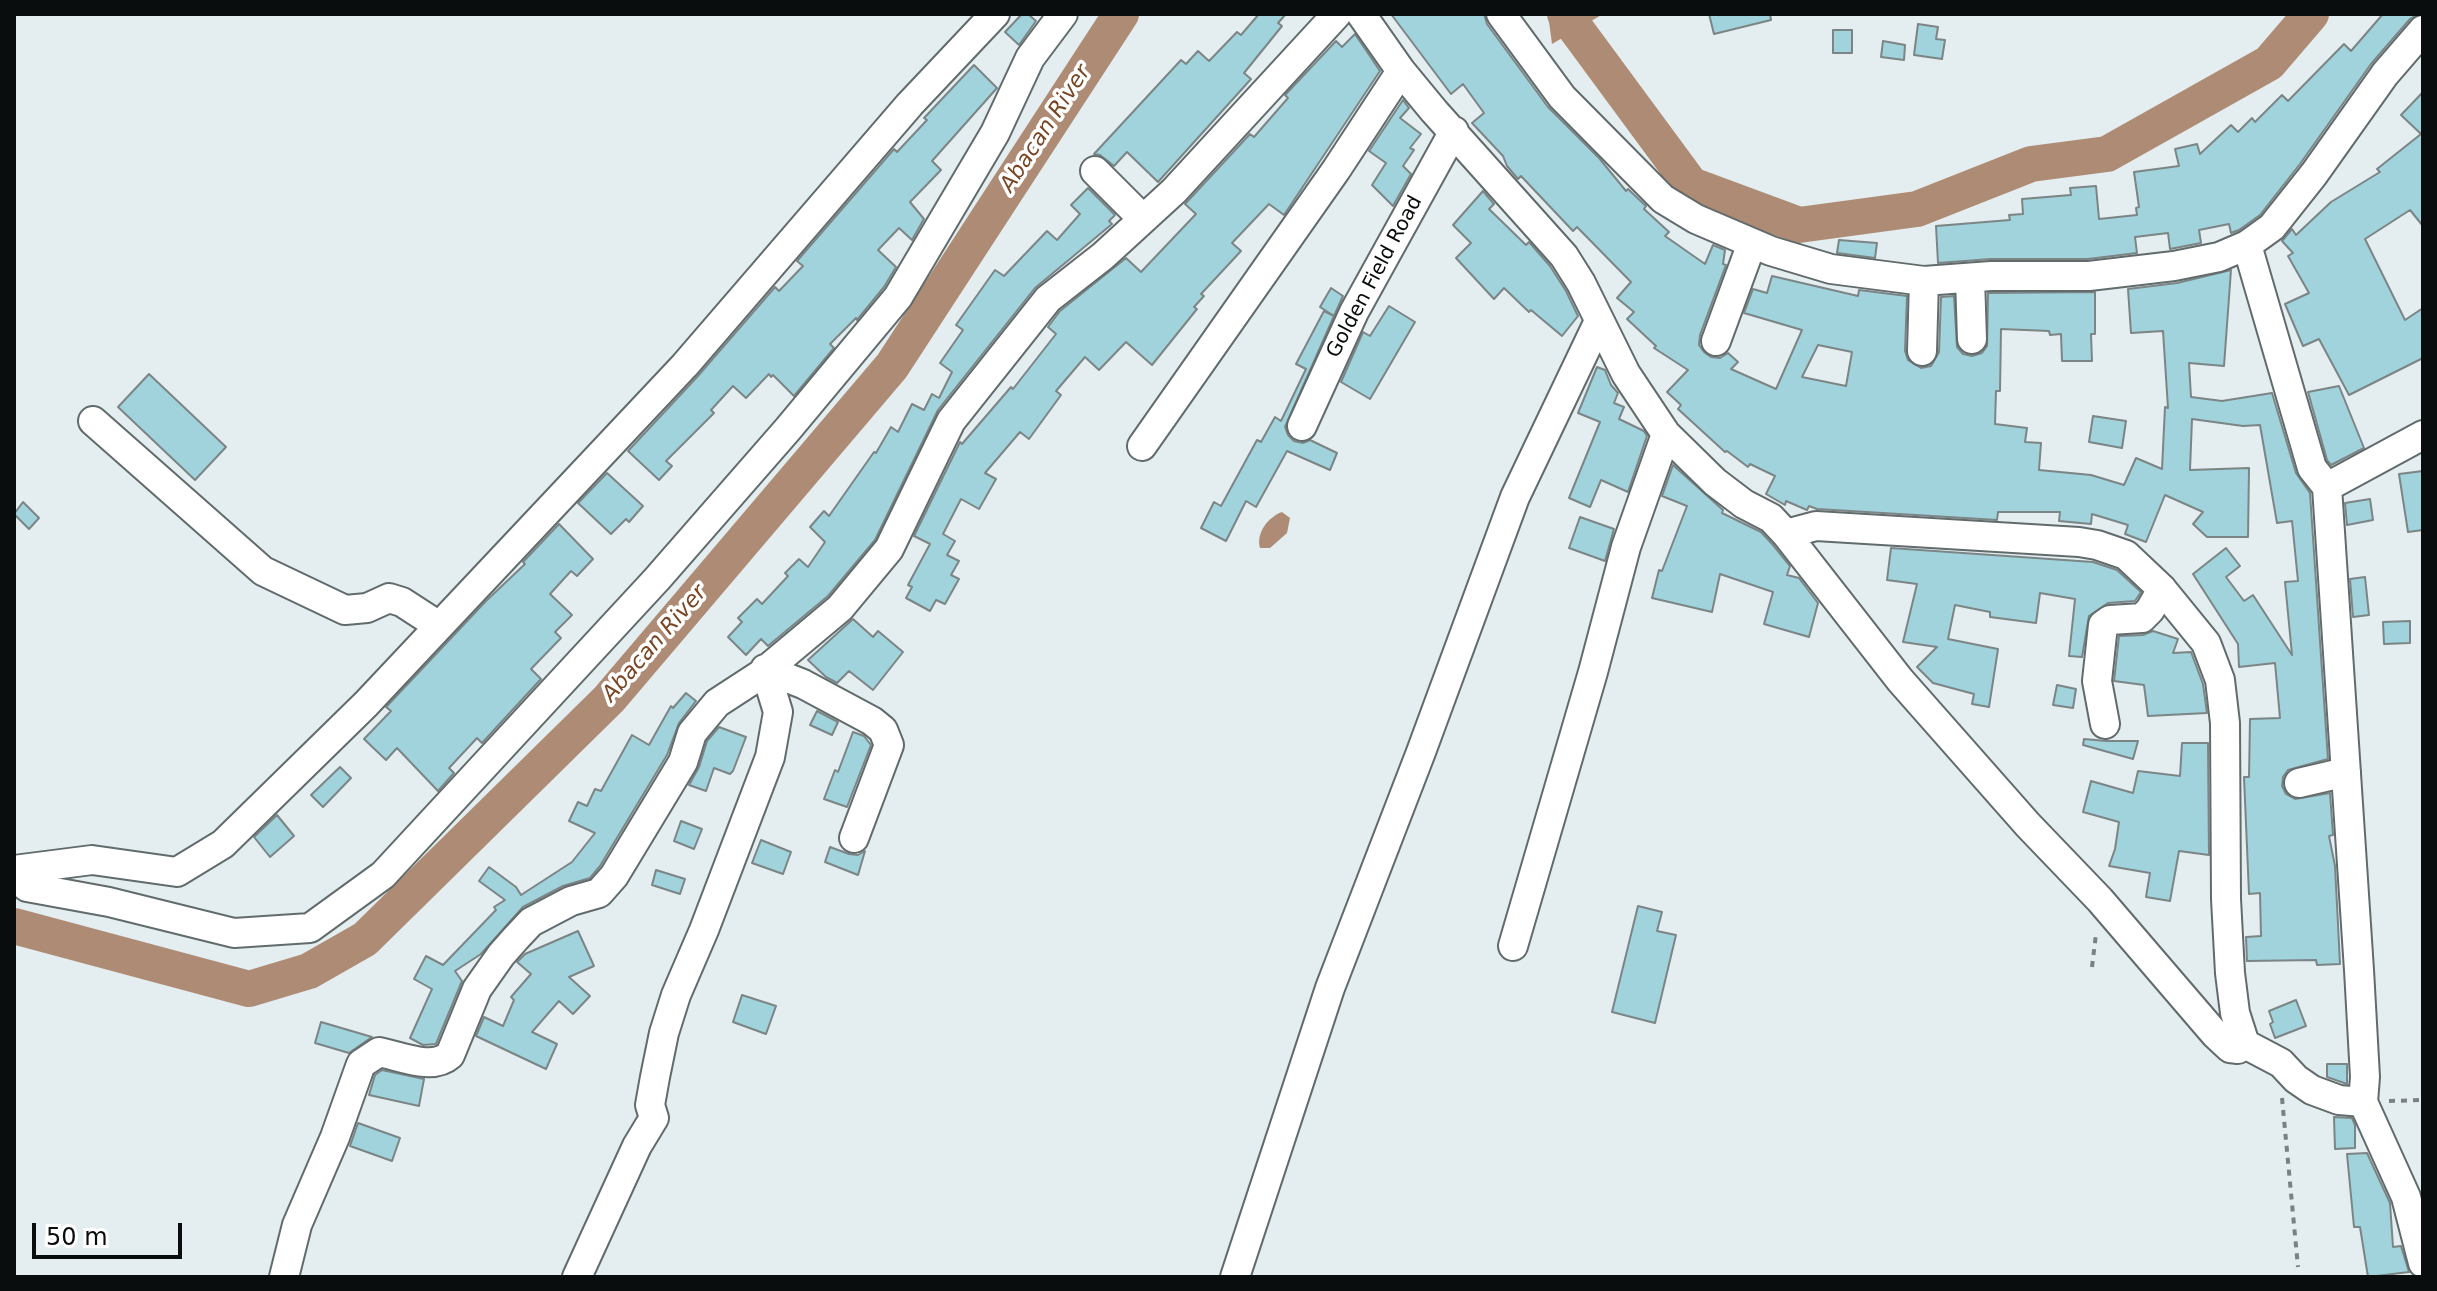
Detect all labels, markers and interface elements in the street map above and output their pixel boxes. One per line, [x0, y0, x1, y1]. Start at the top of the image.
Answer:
water label: Abacan River [995, 61, 1097, 197]
street label: Golden Field Road [1322, 192, 1428, 362]
water label: Abacan River [597, 580, 713, 708]
scale bar [36, 1207, 186, 1257]
text: 50 m [46, 1223, 108, 1251]

